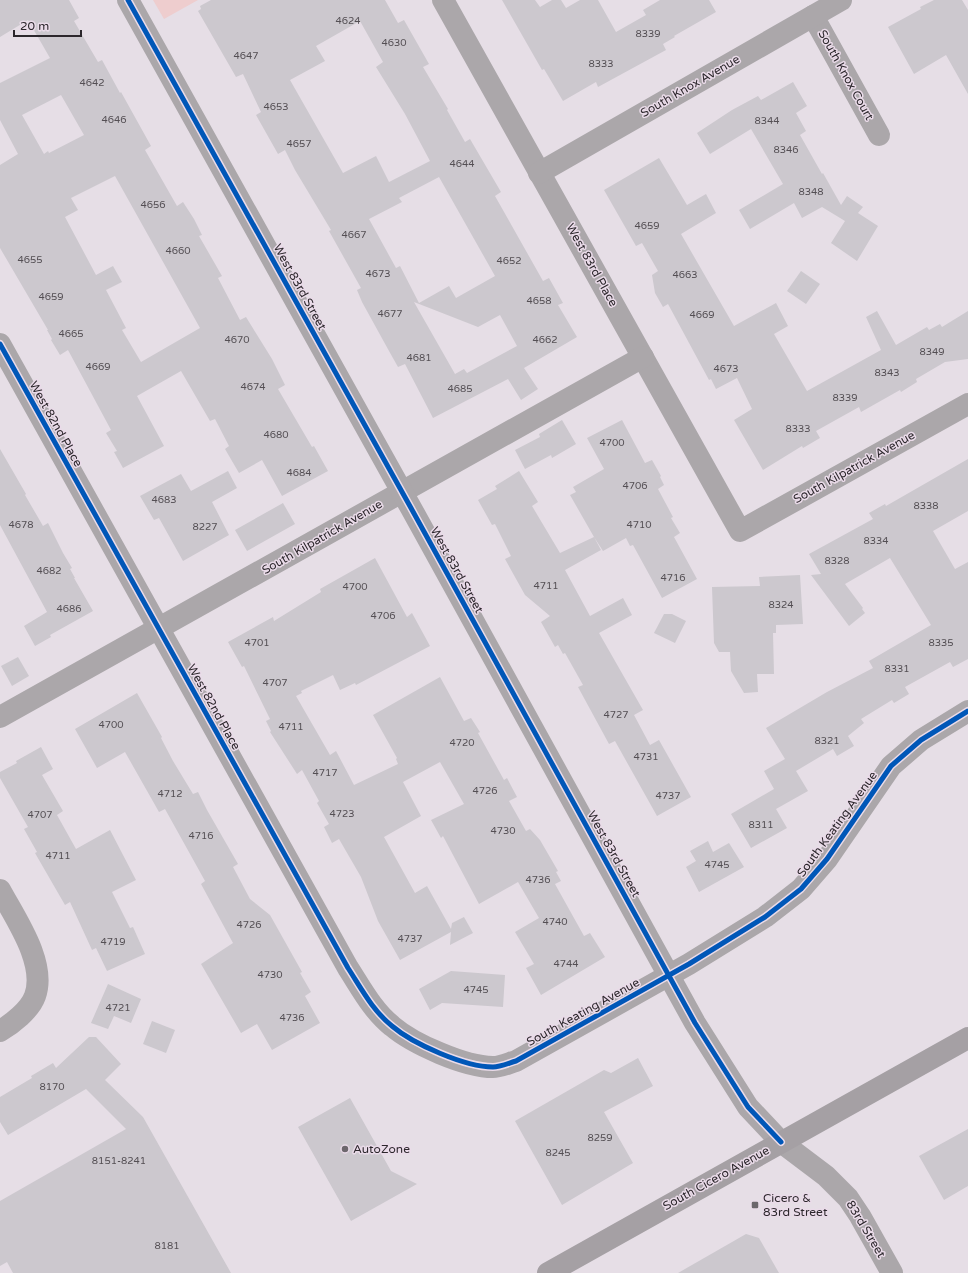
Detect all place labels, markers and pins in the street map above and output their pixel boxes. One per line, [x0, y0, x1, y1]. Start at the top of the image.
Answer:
place label: AutoZone [353, 1142, 410, 1156]
marker: AutoZone [340, 1144, 350, 1154]
place label: Cicero & 83rd Street [763, 1191, 828, 1219]
marker: Cicero & 83rd Street [750, 1200, 760, 1210]

